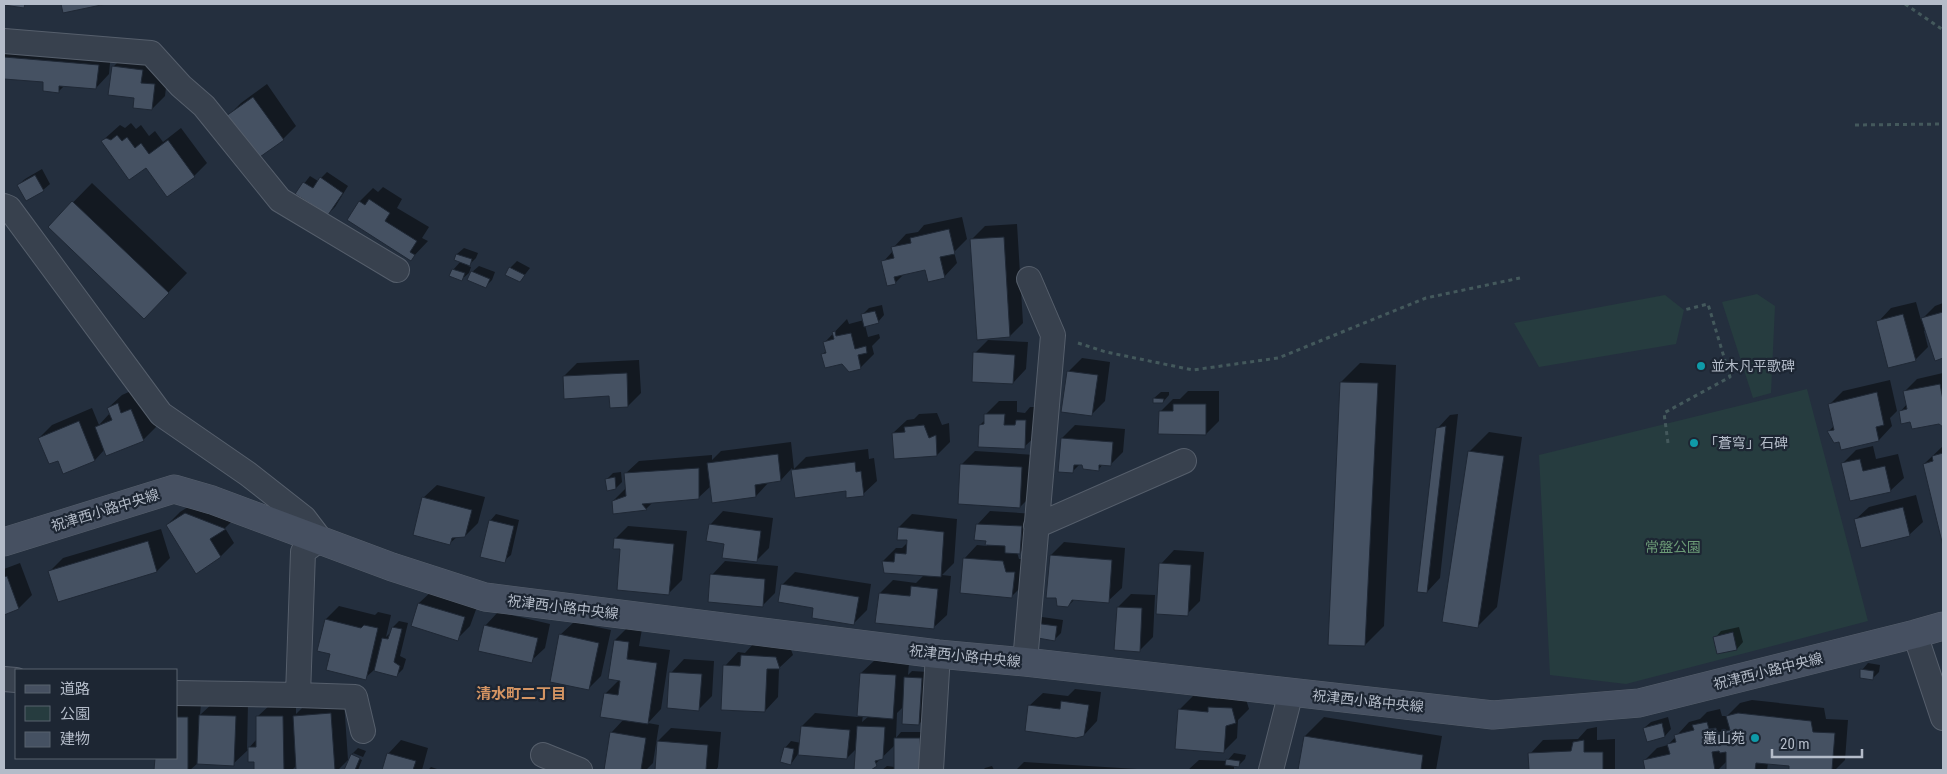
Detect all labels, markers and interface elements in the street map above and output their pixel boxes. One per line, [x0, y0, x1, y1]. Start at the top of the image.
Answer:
place label: 並木凡平歌碑 [1711, 358, 1795, 374]
marker: 並木凡平歌碑 [1695, 360, 1707, 372]
place label: 「蒼穹」石碑 [1704, 435, 1788, 451]
marker: 「蒼穹」石碑 [1688, 437, 1700, 449]
street label: 祝津西小路中央線 [49, 486, 161, 534]
park label: 常盤公園 [1645, 539, 1701, 555]
street label: 祝津西小路中央線 [506, 592, 620, 622]
street label: 祝津西小路中央線 [908, 642, 1022, 670]
street label: 祝津西小路中央線 [1712, 650, 1824, 692]
legend [15, 669, 178, 759]
text: 道路 [60, 680, 90, 698]
district label: 清水町二丁目 [476, 685, 566, 703]
street label: 祝津西小路中央線 [1311, 687, 1425, 715]
text: 公園 [60, 705, 90, 723]
scale bar [1772, 726, 1862, 758]
text: 建物 [60, 730, 90, 748]
place label: 蕙山苑 [1703, 730, 1745, 746]
marker: 蕙山苑 [1749, 732, 1761, 744]
text: 20 m [1780, 735, 1810, 753]

